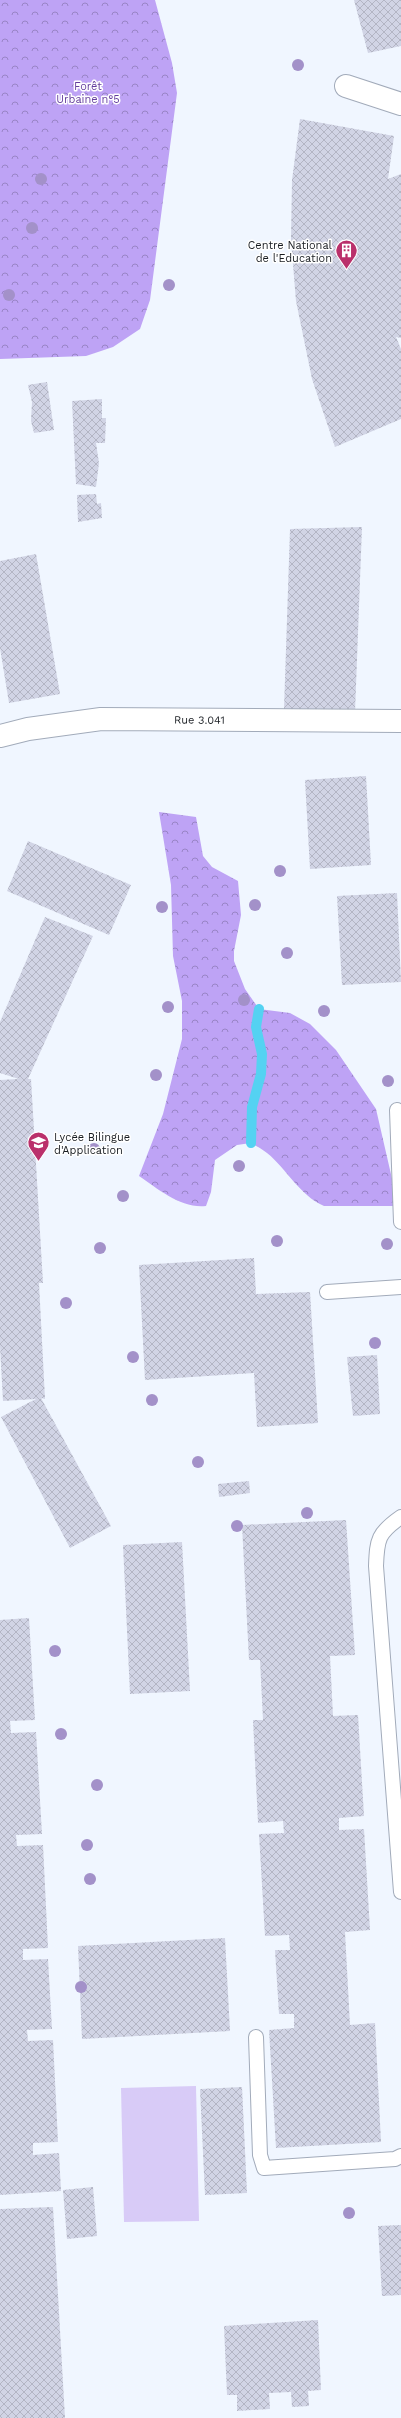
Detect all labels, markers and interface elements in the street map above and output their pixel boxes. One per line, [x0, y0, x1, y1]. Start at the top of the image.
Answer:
park label: Forêt Urbaine n°5 [56, 80, 120, 106]
building icon: Centre National de l'Education [334, 238, 360, 271]
place label: Centre National de l'Education [248, 239, 333, 265]
street label: Rue 3.041 [174, 713, 225, 726]
school or university icon: Lycée Bilingue d'Application [25, 1130, 51, 1163]
place label: Lycée Bilingue d'Application [54, 1131, 130, 1157]

